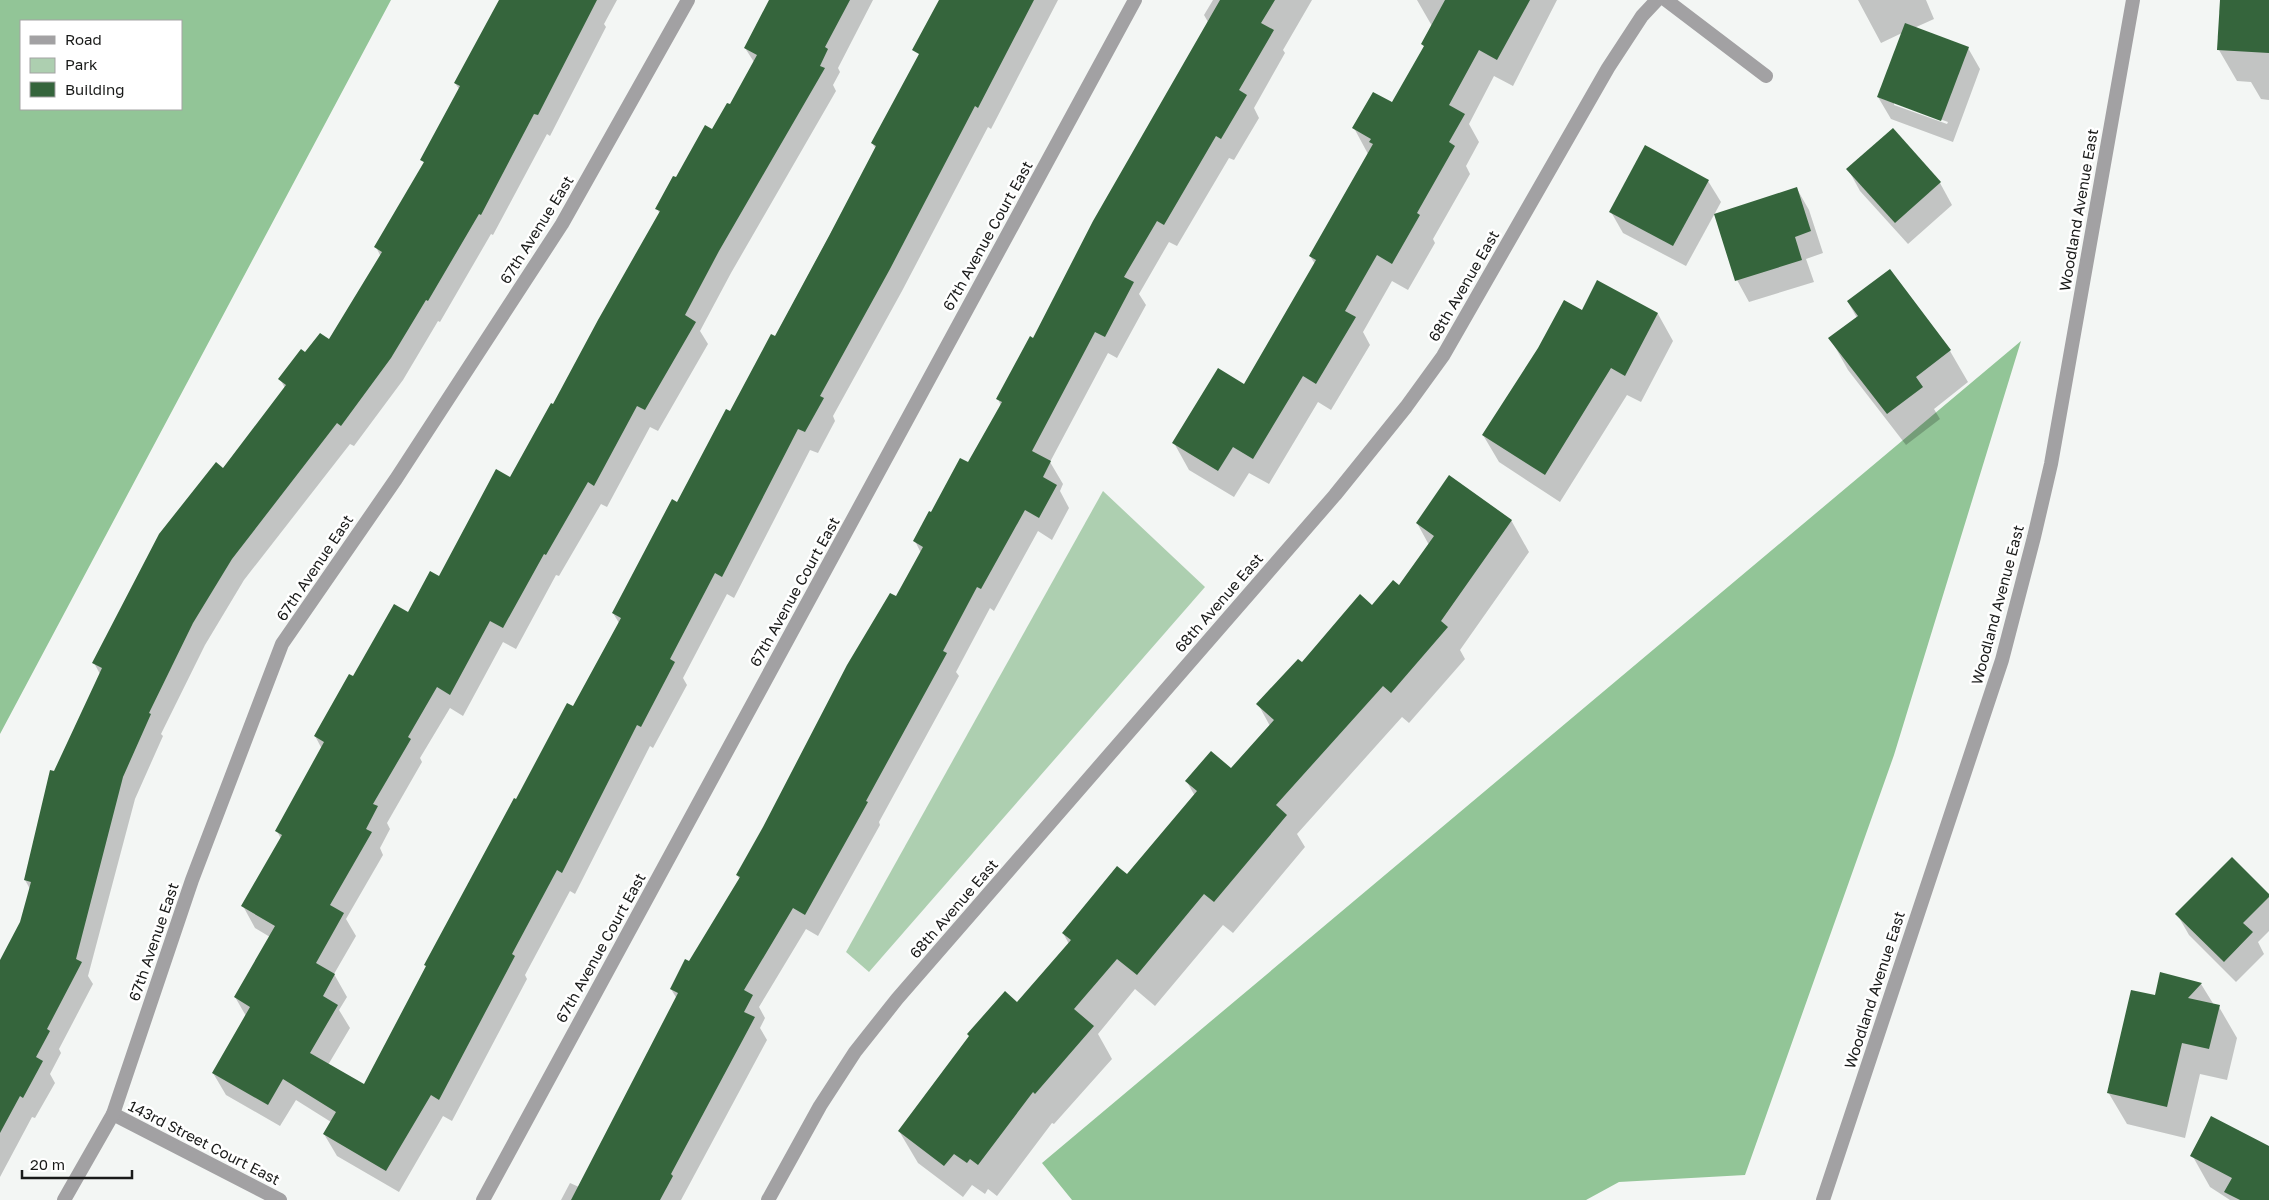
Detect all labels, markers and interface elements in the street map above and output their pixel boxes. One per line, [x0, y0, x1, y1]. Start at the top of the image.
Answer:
legend [20, 20, 182, 110]
text: Road [65, 30, 102, 48]
text: Park [65, 55, 98, 73]
text: Building [65, 80, 125, 98]
street label: Woodland Avenue East [2055, 127, 2101, 292]
street label: 67th Avenue Court East [938, 158, 1036, 313]
street label: 67th Avenue East [496, 172, 577, 287]
street label: 68th Avenue East [1424, 227, 1502, 344]
street label: 67th Avenue East [272, 511, 356, 624]
street label: 67th Avenue Court East [745, 514, 843, 669]
street label: Woodland Avenue East [1967, 523, 2027, 687]
street label: 68th Avenue East [1170, 549, 1266, 656]
street label: 68th Avenue East [905, 855, 1001, 962]
street label: 67th Avenue Court East [551, 870, 649, 1025]
street label: 67th Avenue East [124, 880, 182, 1003]
street label: Woodland Avenue East [1840, 909, 1908, 1071]
street label: 143rd Street Court East [126, 1096, 283, 1188]
scale bar [22, 1148, 132, 1180]
text: 20 m [30, 1155, 65, 1173]

